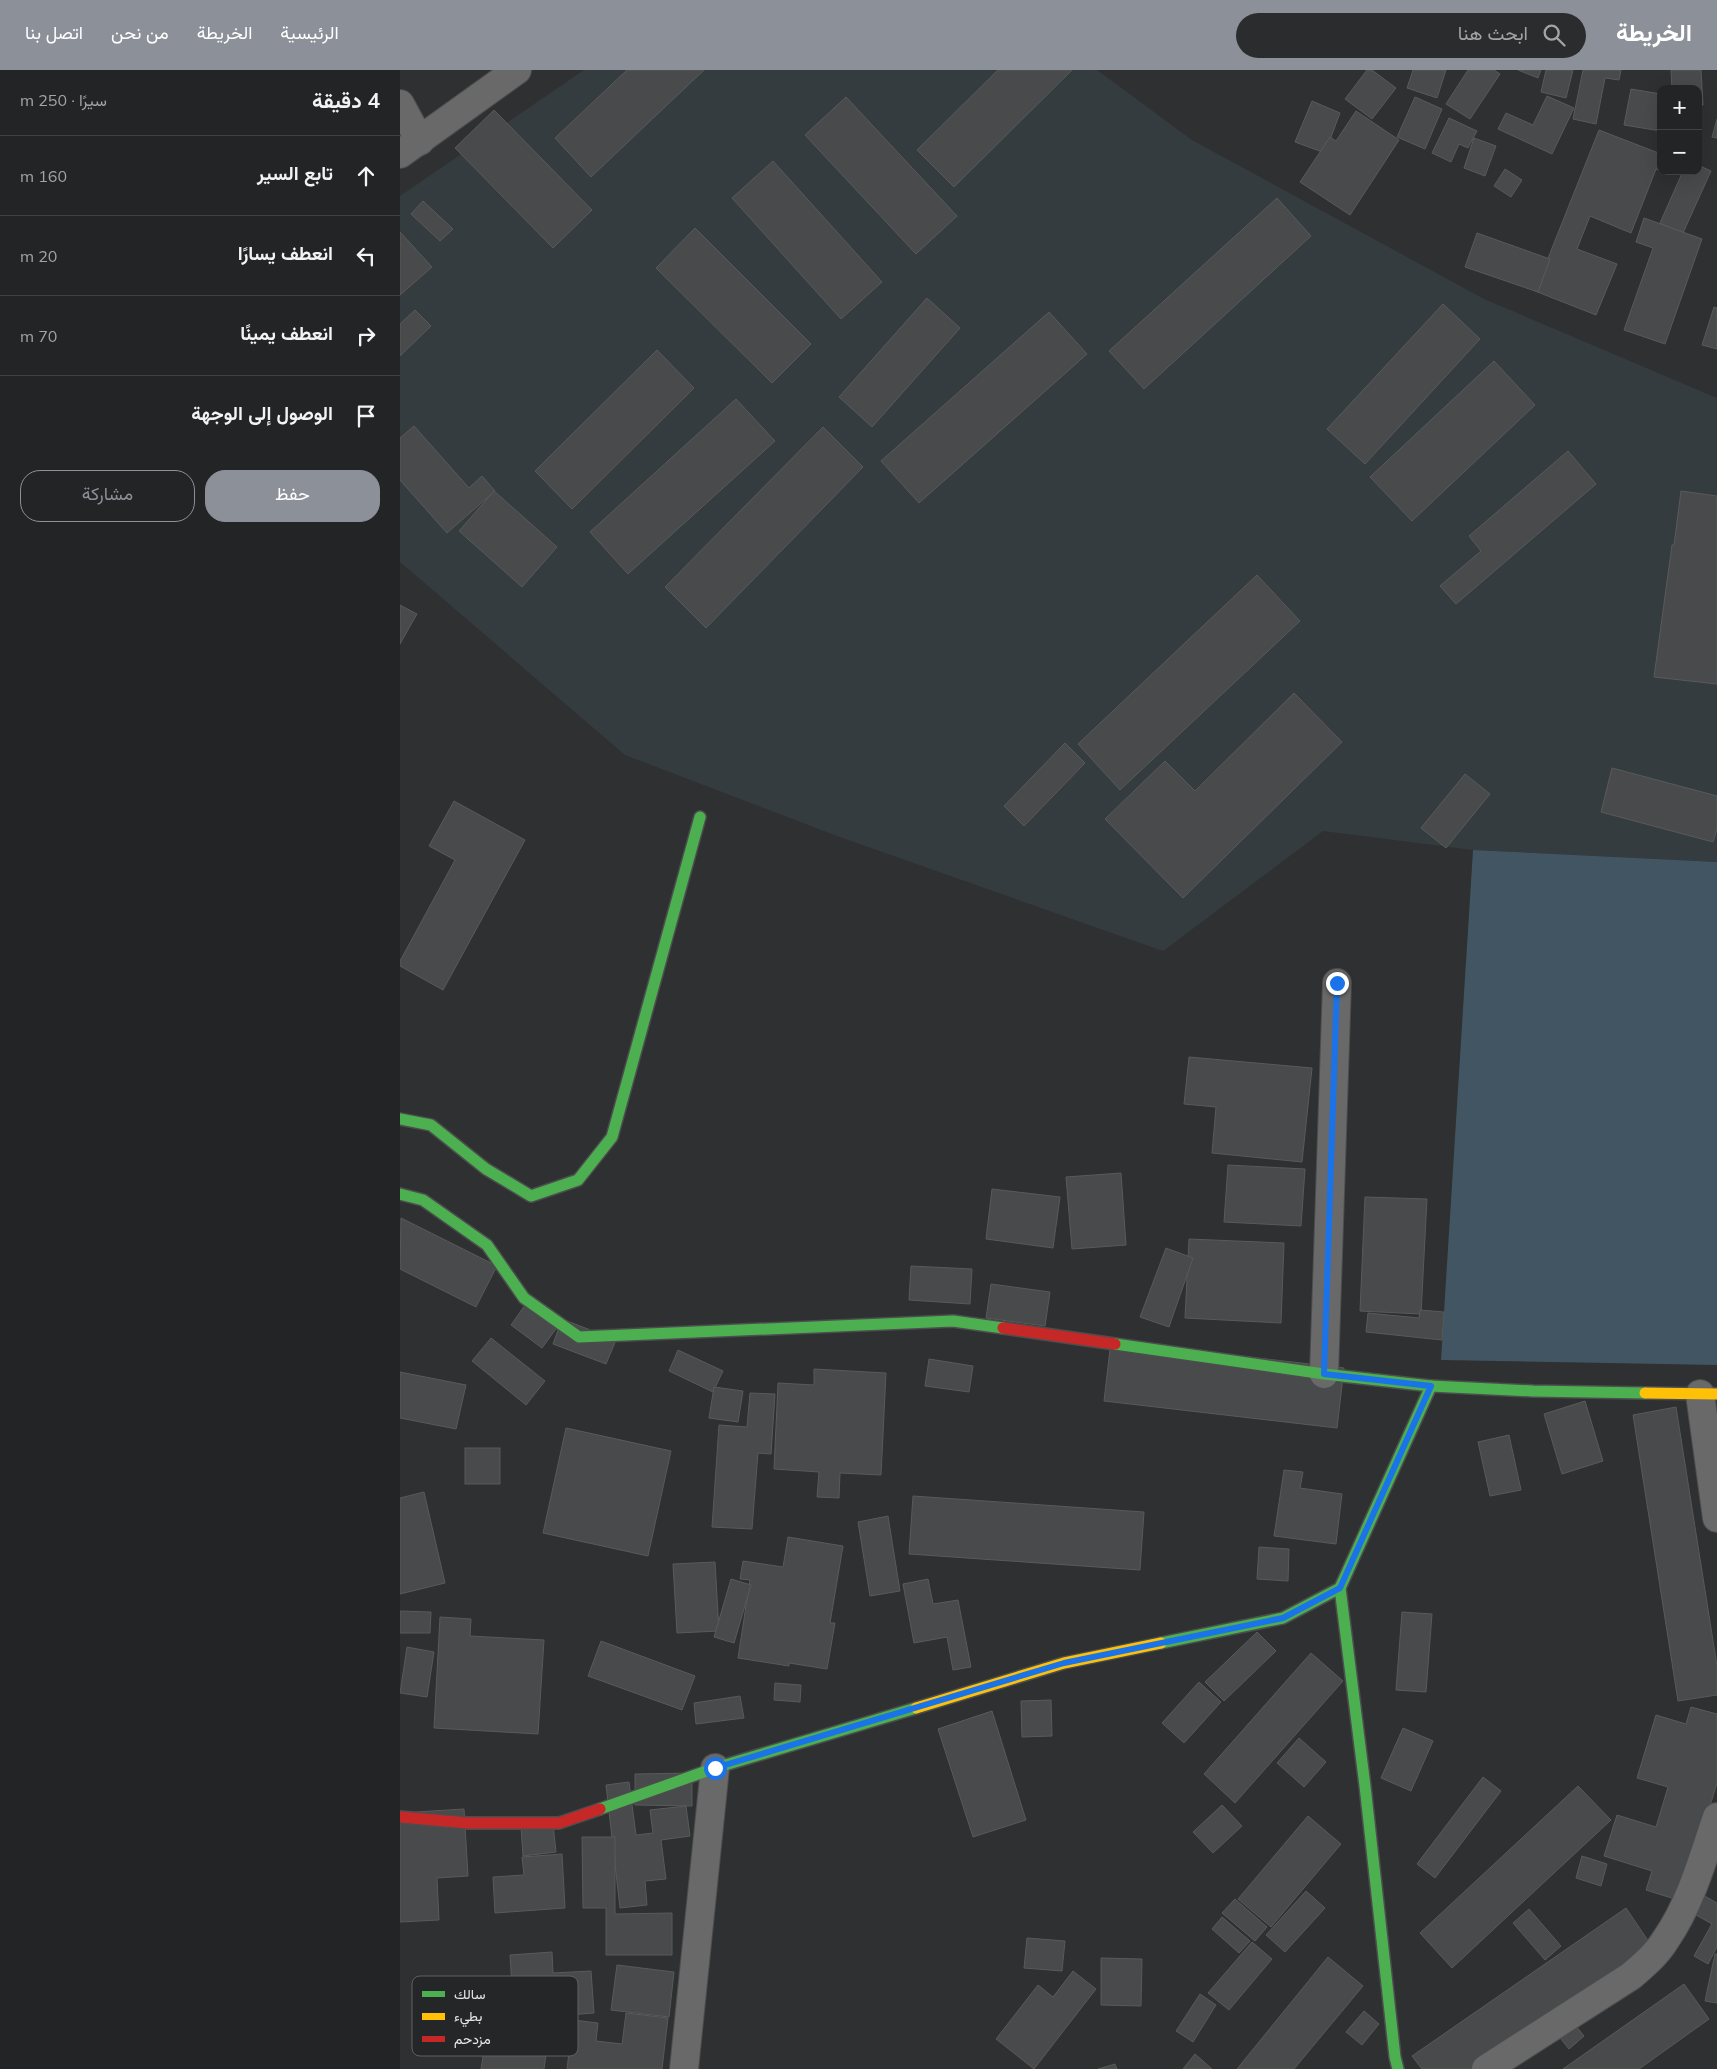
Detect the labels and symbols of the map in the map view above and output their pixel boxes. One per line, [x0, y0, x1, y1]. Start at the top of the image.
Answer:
route end [1326, 972, 1349, 995]
route start [704, 1757, 727, 1780]
legend [412, 1976, 578, 2056]
text: سالك [454, 1985, 485, 2003]
text: بطيء [454, 2007, 482, 2028]
text: مزدحم [454, 2030, 491, 2048]

